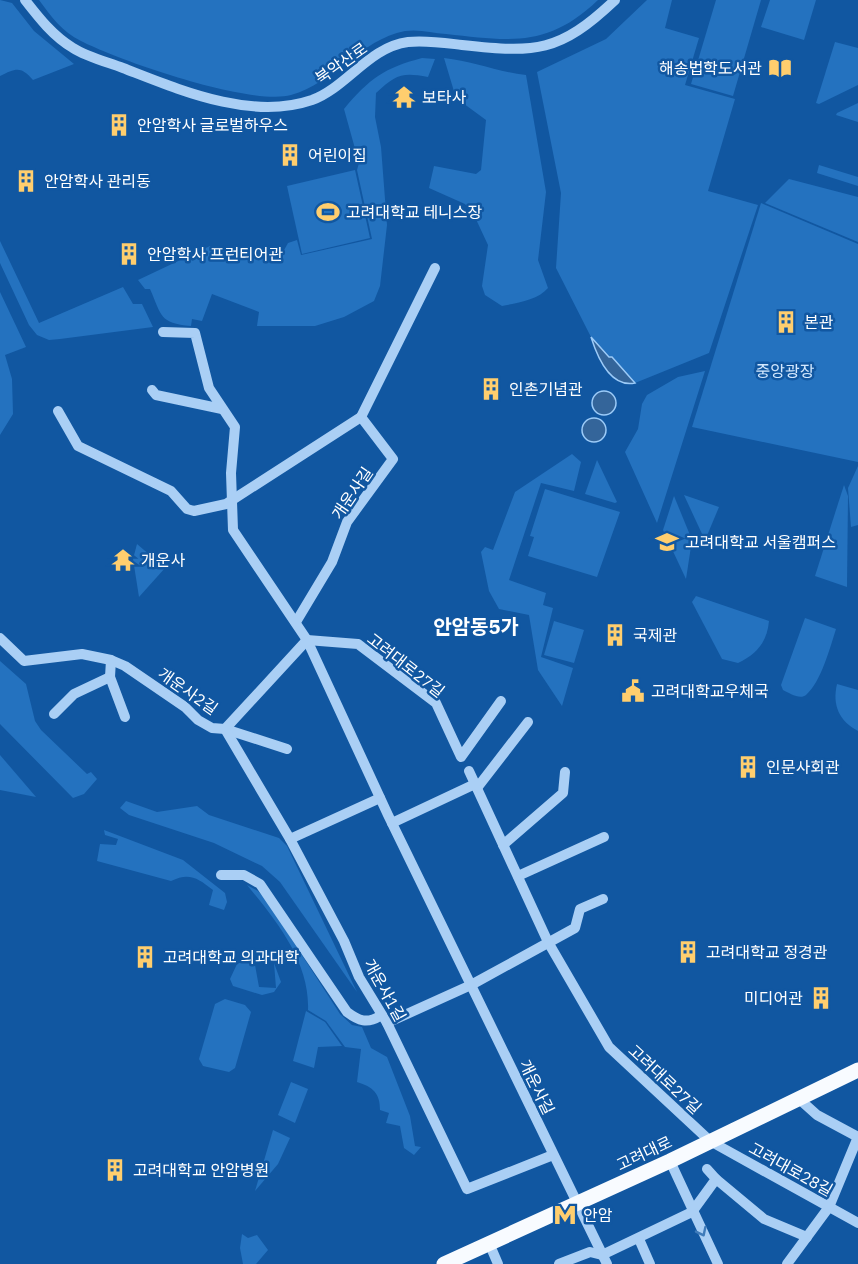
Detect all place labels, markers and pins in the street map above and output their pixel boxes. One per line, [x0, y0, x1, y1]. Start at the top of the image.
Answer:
library icon: 해송법학도서관 [767, 55, 793, 81]
place label: 해송법학도서관 [659, 58, 762, 78]
temple icon: 보타사 [391, 84, 417, 110]
place label: 보타사 [422, 87, 466, 107]
building icon: 안암학사 글로벌하우스 [106, 112, 132, 138]
place label: 안암학사 글로벌하우스 [137, 115, 288, 135]
building icon: 어린이집 [277, 142, 303, 168]
place label: 어린이집 [308, 145, 367, 165]
building icon: 안암학사 관리동 [13, 168, 39, 194]
place label: 안암학사 관리동 [44, 171, 151, 191]
sports icon: 고려대학교 테니스장 [315, 199, 341, 225]
place label: 고려대학교 테니스장 [346, 202, 483, 222]
building icon: 안암학사 프런티어관 [116, 241, 142, 267]
place label: 안암학사 프런티어관 [147, 244, 284, 264]
building icon: 본관 [773, 309, 799, 335]
place label: 본관 [804, 312, 834, 332]
building icon: 인촌기념관 [478, 376, 504, 402]
place label: 인촌기념관 [509, 379, 583, 399]
school or university icon: 고려대학교 서울캠퍼스 [654, 529, 680, 555]
place label: 고려대학교 서울캠퍼스 [685, 532, 836, 552]
temple icon: 개운사 [110, 547, 136, 573]
place label: 개운사 [141, 550, 185, 570]
building icon: 국제관 [602, 622, 628, 648]
place label: 국제관 [633, 625, 677, 645]
public building icon: 고려대학교우체국 [620, 678, 646, 704]
place label: 고려대학교우체국 [651, 681, 769, 701]
building icon: 인문사회관 [735, 754, 761, 780]
place label: 인문사회관 [766, 757, 840, 777]
building icon: 고려대학교 정경관 [675, 939, 701, 965]
place label: 고려대학교 정경관 [706, 942, 828, 962]
building icon: 고려대학교 의과대학 [132, 944, 158, 970]
place label: 고려대학교 의과대학 [163, 947, 300, 967]
building icon: 미디어관 [808, 985, 834, 1011]
place label: 미디어관 [744, 988, 803, 1008]
building icon: 고려대학교 안암병원 [102, 1157, 128, 1183]
place label: 고려대학교 안암병원 [133, 1160, 269, 1180]
metro station icon: 안암 [552, 1202, 578, 1228]
place label: 안암 [583, 1205, 613, 1225]

